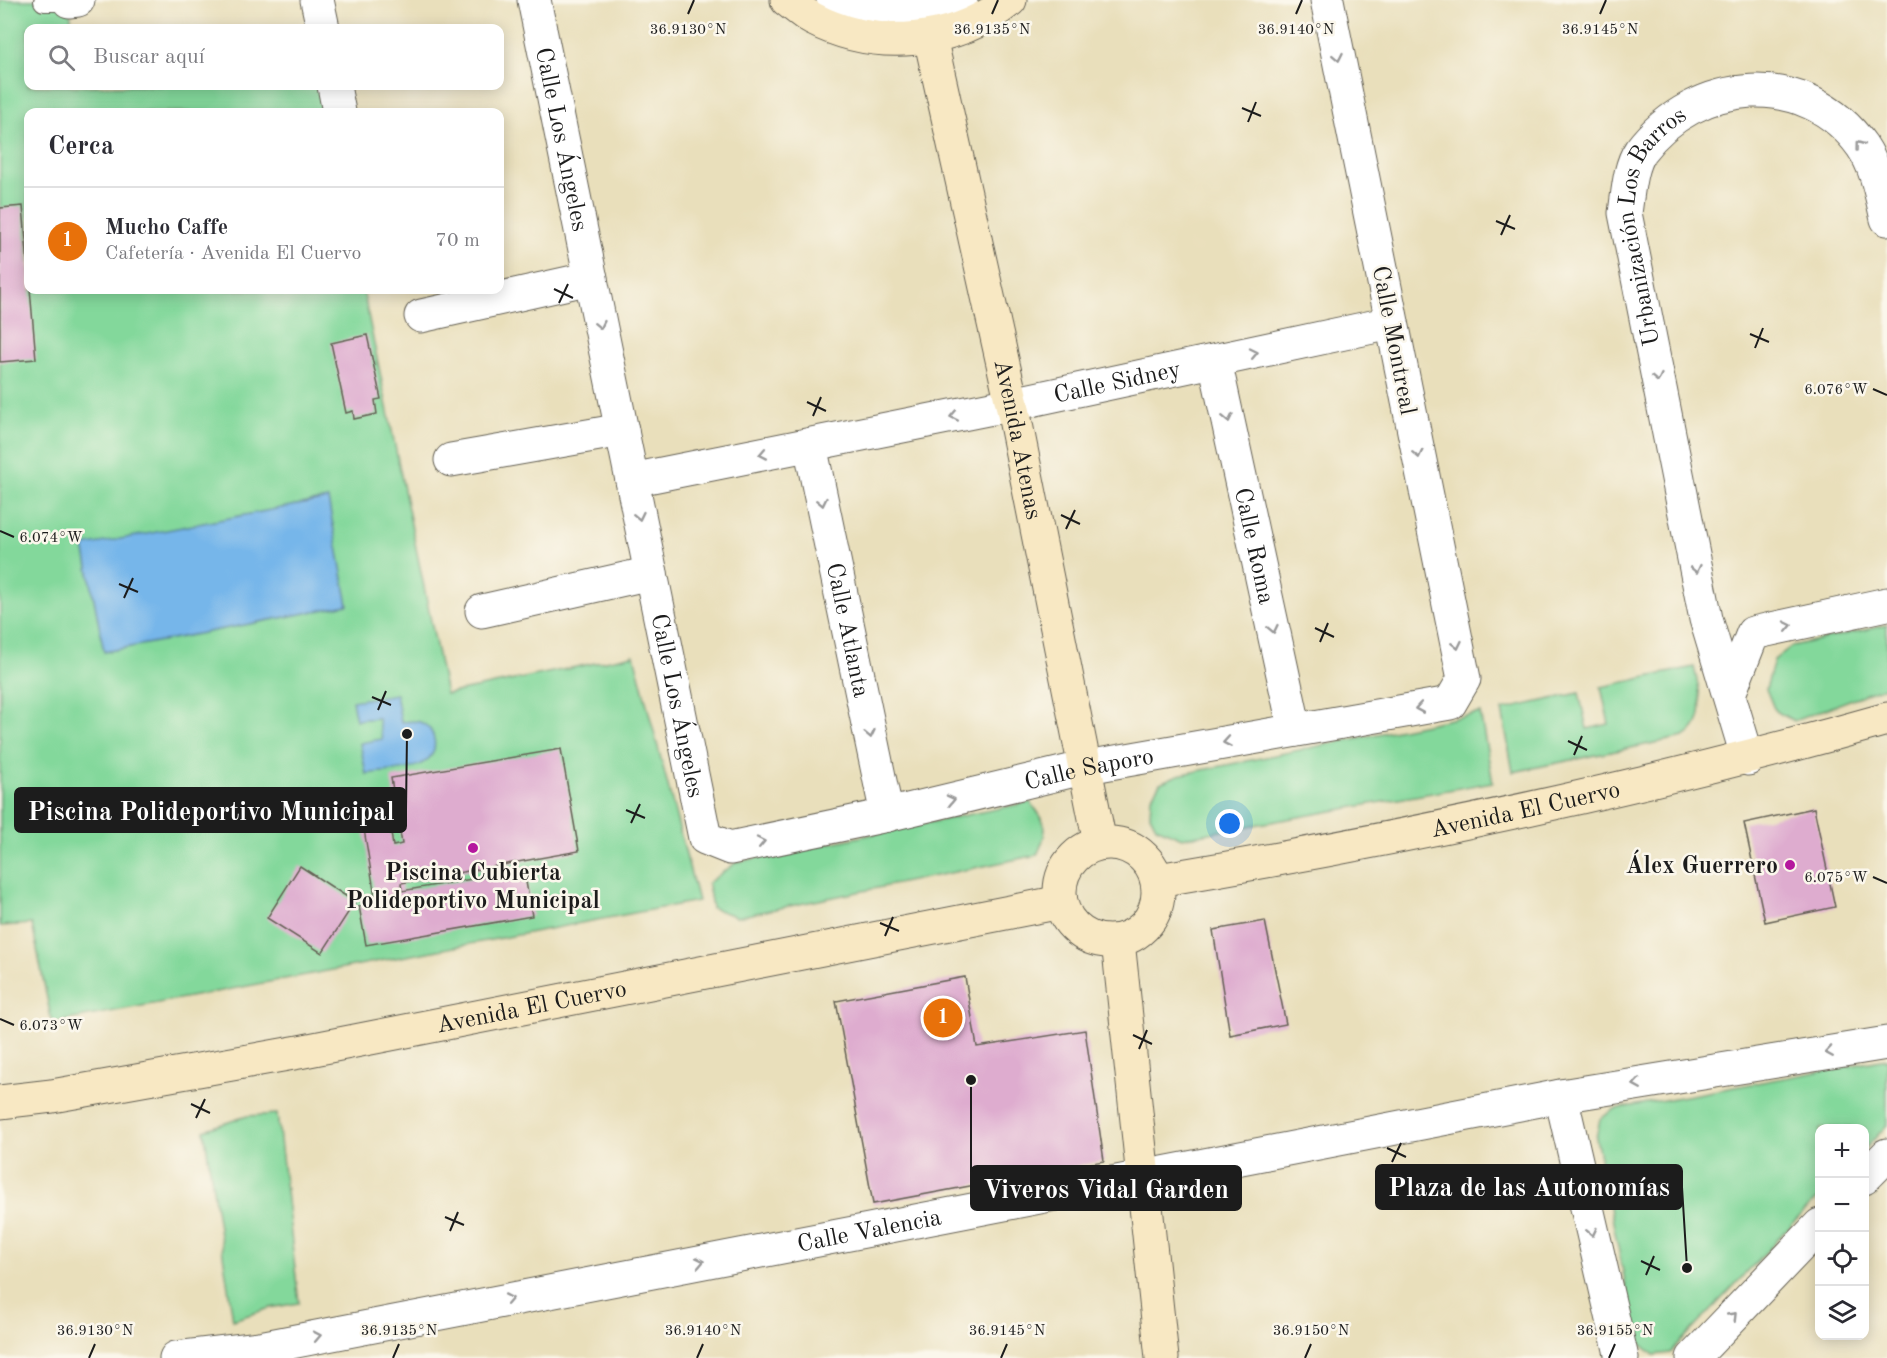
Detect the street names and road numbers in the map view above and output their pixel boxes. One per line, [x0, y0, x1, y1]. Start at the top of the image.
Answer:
street label: Calle Los Ángeles [530, 45, 591, 234]
street label: Urbanización Los Barros [1615, 103, 1691, 348]
street label: Calle Montreal [1367, 264, 1419, 417]
street label: Avenida Atenas [988, 357, 1045, 522]
street label: Calle Sidney [1052, 358, 1184, 409]
street label: Calle Roma [1229, 486, 1277, 607]
street label: Calle Atlanta [821, 561, 872, 700]
street label: Calle Los Ángeles [646, 612, 706, 800]
street label: Calle Saporo [1022, 745, 1156, 796]
street label: Avenida El Cuervo [1429, 778, 1623, 843]
street label: Avenida El Cuervo [435, 978, 629, 1039]
street label: Calle Valencia [795, 1206, 944, 1258]

